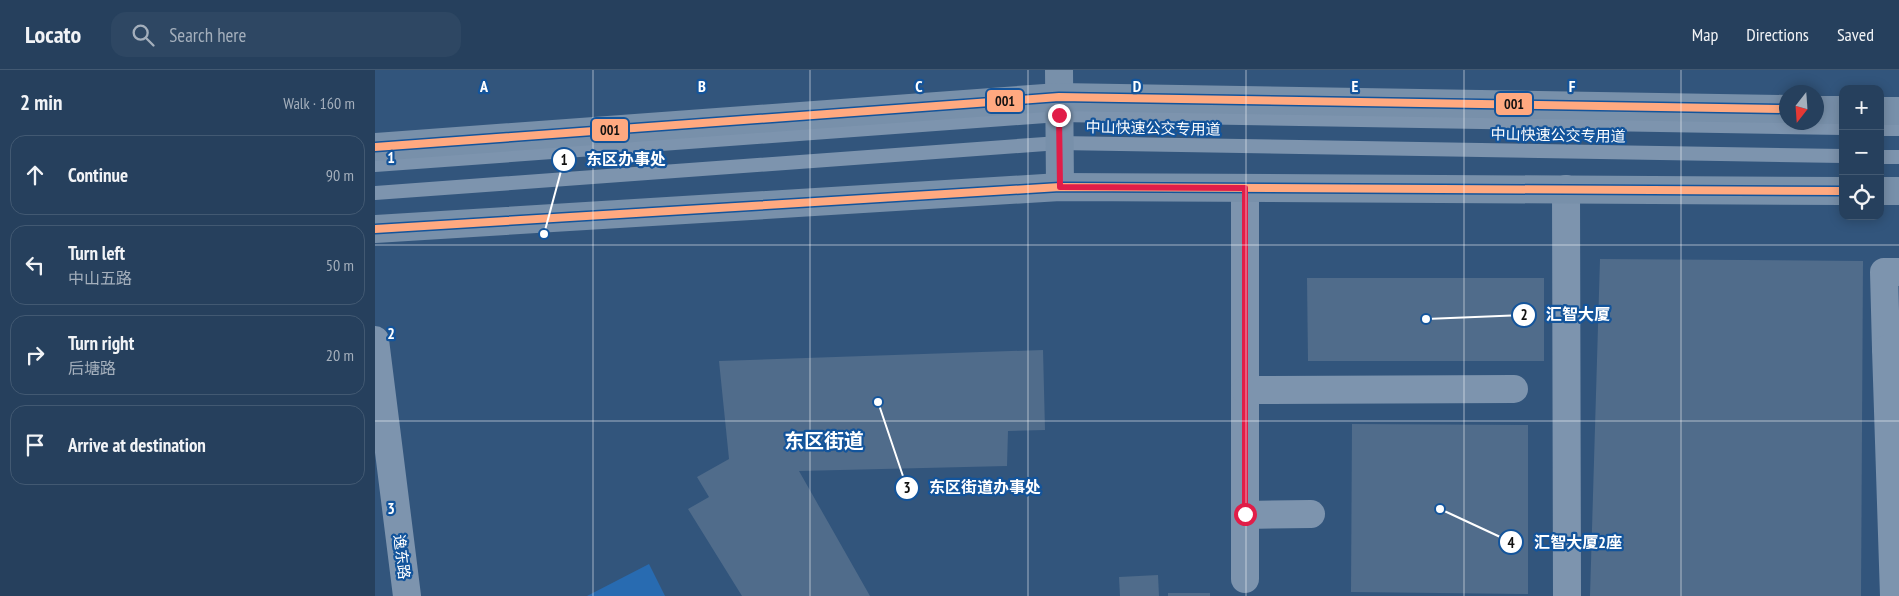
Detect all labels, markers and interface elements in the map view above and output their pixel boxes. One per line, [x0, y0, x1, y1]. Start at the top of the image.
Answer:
search box [111, 12, 461, 57]
text: Locato [25, 19, 81, 50]
icon: search [129, 21, 157, 49]
text: Search here [169, 23, 246, 47]
text: Map [1692, 23, 1718, 46]
text: Directions [1746, 23, 1809, 46]
text: Saved [1837, 23, 1874, 46]
text: A [479, 76, 489, 96]
text: B [698, 76, 706, 96]
text: C [915, 76, 923, 96]
text: D [1133, 76, 1142, 96]
text: E [1352, 76, 1359, 96]
text: F [1569, 76, 1576, 96]
north arrow [1779, 85, 1824, 130]
map controls [1839, 85, 1884, 220]
button: + [1839, 85, 1884, 130]
text: 2 min [20, 89, 62, 116]
line badge: 001 [986, 89, 1024, 113]
text: 001 [995, 92, 1015, 110]
line badge: 001 [1495, 92, 1533, 116]
text: Walk · 160 m [283, 93, 355, 113]
text: 001 [1504, 95, 1524, 113]
route end [1048, 104, 1071, 127]
street label: 中山快速公交专用道 [1085, 117, 1221, 139]
line badge: 001 [591, 118, 629, 142]
text: 001 [600, 121, 620, 139]
street label: 中山快速公交专用道 [1490, 124, 1626, 146]
button: − [1839, 130, 1884, 175]
callout: 东区办事处 [551, 144, 676, 175]
text: 1 [387, 147, 395, 167]
text: 东区办事处 [586, 149, 666, 169]
text: 1 [560, 150, 568, 169]
icon: ahead [21, 161, 49, 189]
text: Continue [68, 163, 128, 187]
text: 90 m [326, 165, 354, 185]
button: locate [1839, 175, 1884, 220]
text: Turn left [68, 241, 125, 265]
icon: left [21, 251, 49, 279]
text: 50 m [326, 255, 354, 275]
text: 中山五路 [68, 268, 132, 288]
callout: 汇智大厦 [1511, 299, 1620, 330]
text: 汇智大厦 [1546, 304, 1610, 324]
text: 2 [1520, 305, 1528, 324]
text: 2 [387, 323, 395, 343]
text: Turn right [68, 331, 134, 355]
icon: right [21, 341, 49, 369]
text: 20 m [326, 345, 354, 365]
text: 后塘路 [68, 358, 116, 378]
district label: 东区街道 [784, 428, 864, 454]
icon: arrive [21, 431, 49, 459]
text: Arrive at destination [68, 433, 206, 457]
callout: 东区街道办事处 [894, 472, 1051, 503]
text: 东区街道办事处 [929, 477, 1041, 497]
text: 3 [903, 478, 911, 497]
text: 3 [387, 498, 395, 518]
route start [1234, 503, 1257, 526]
callout: 汇智大厦2座 [1499, 527, 1632, 558]
text: 汇智大厦2座 [1534, 532, 1622, 552]
text: 4 [1507, 533, 1515, 552]
street label: 逸东路 [390, 534, 414, 580]

